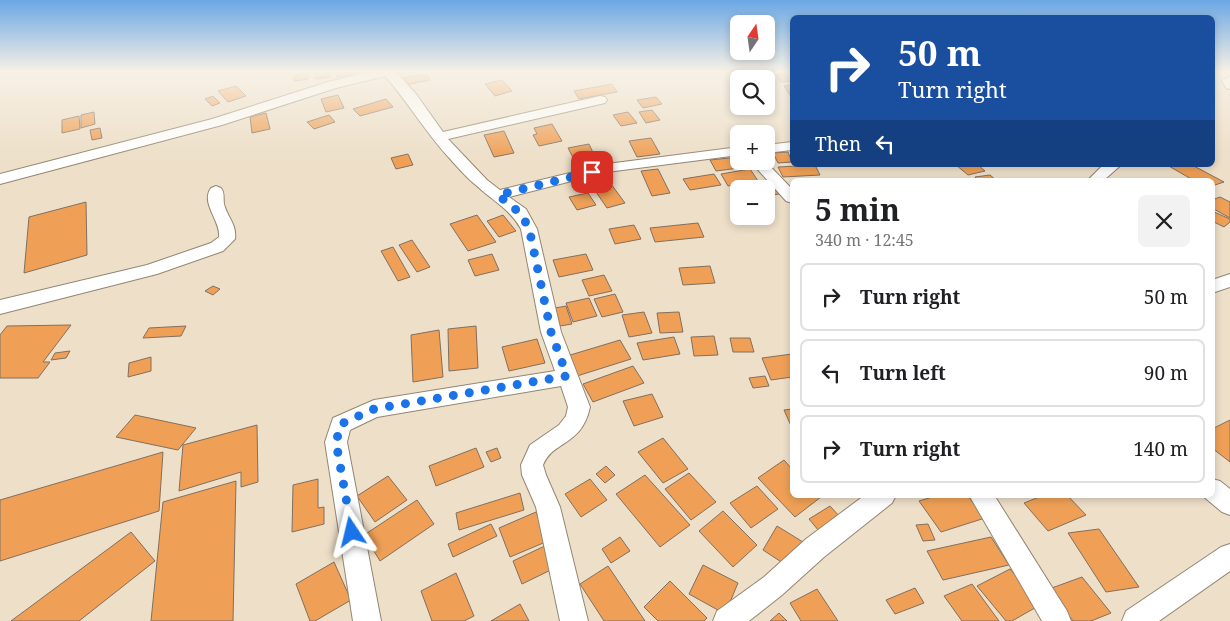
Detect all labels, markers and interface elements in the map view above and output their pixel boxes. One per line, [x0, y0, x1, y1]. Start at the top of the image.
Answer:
north arrow [730, 15, 775, 60]
map controls [730, 15, 775, 225]
text: 50 m [898, 29, 981, 76]
icon: right [815, 35, 880, 100]
button: search [730, 70, 775, 115]
text: Turn right [898, 74, 1007, 104]
button: + [730, 125, 775, 170]
icon: left [871, 130, 899, 158]
text: Then [815, 131, 861, 157]
pin [571, 151, 613, 193]
icon: arrive [578, 158, 606, 186]
button: − [730, 180, 775, 225]
text: 5 min [815, 189, 900, 230]
button: close [1138, 195, 1190, 247]
text: 340 m · 12:45 [815, 229, 914, 251]
icon: right [817, 283, 845, 311]
text: Turn right [860, 284, 960, 310]
text: 50 m [1144, 284, 1188, 310]
icon: left [817, 359, 845, 387]
text: Turn left [860, 360, 946, 386]
text: 90 m [1144, 360, 1188, 386]
icon: right [817, 435, 845, 463]
text: Turn right [860, 436, 960, 462]
text: 140 m [1133, 436, 1188, 462]
position arrow [325, 505, 377, 557]

